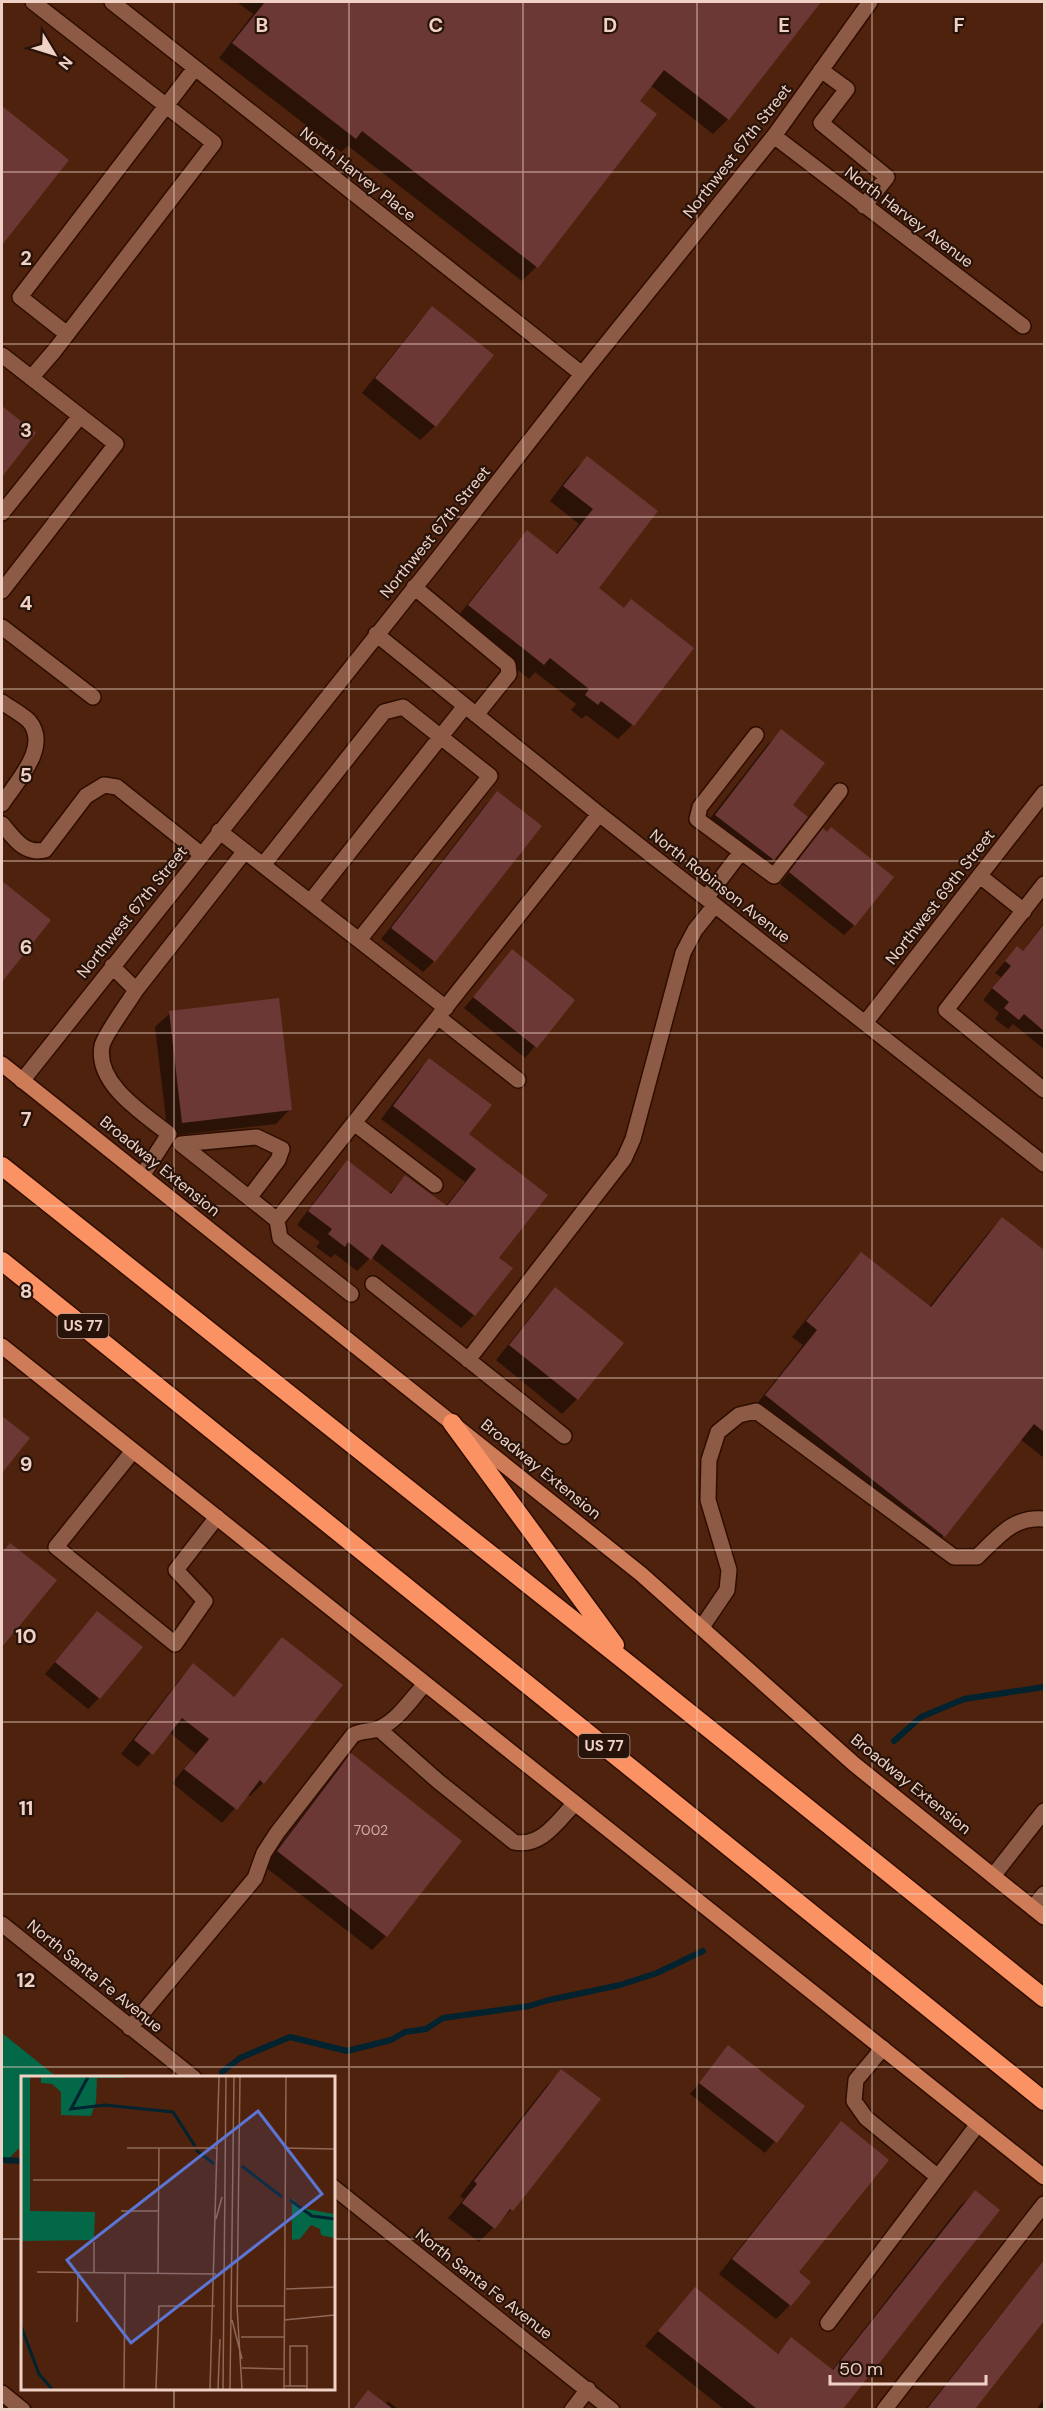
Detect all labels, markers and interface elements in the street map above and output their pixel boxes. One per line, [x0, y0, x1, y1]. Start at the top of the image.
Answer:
text: B [256, 12, 268, 38]
text: C [429, 12, 443, 38]
text: D [603, 12, 617, 38]
text: E [778, 12, 790, 38]
text: F [953, 12, 965, 38]
north arrow [24, 24, 84, 84]
text: N [54, 52, 77, 74]
street label: Northwest 67th Street [678, 80, 796, 222]
street label: North Harvey Place [296, 122, 420, 226]
street label: North Harvey Avenue [840, 162, 978, 272]
text: 2 [20, 245, 32, 271]
text: 3 [20, 417, 32, 443]
street label: Northwest 67th Street [375, 462, 495, 602]
text: 4 [20, 590, 33, 616]
text: 5 [20, 762, 32, 788]
street label: North Robinson Avenue [645, 824, 795, 948]
street label: Northwest 69th Street [881, 825, 999, 969]
street label: Northwest 67th Street [72, 842, 192, 982]
text: 6 [20, 934, 32, 960]
text: 7 [21, 1106, 32, 1132]
street label: Broadway Extension [96, 1111, 224, 1221]
text: 8 [20, 1278, 32, 1304]
road number: US 77 [58, 1314, 109, 1338]
street label: Broadway Extension [477, 1414, 605, 1524]
text: 9 [20, 1451, 32, 1477]
text: 10 [15, 1623, 37, 1649]
street label: Broadway Extension [847, 1729, 975, 1839]
road number: US 77 [578, 1734, 630, 1758]
text: 11 [19, 1795, 33, 1821]
house number: 7002 [354, 1821, 388, 1839]
street label: North Santa Fe Avenue [23, 1915, 167, 2037]
text: 12 [17, 1967, 35, 1993]
inset map [21, 2076, 334, 2390]
street label: North Santa Fe Avenue [411, 2224, 557, 2344]
scale bar [830, 2348, 986, 2386]
text: 50 m [839, 2357, 883, 2381]

